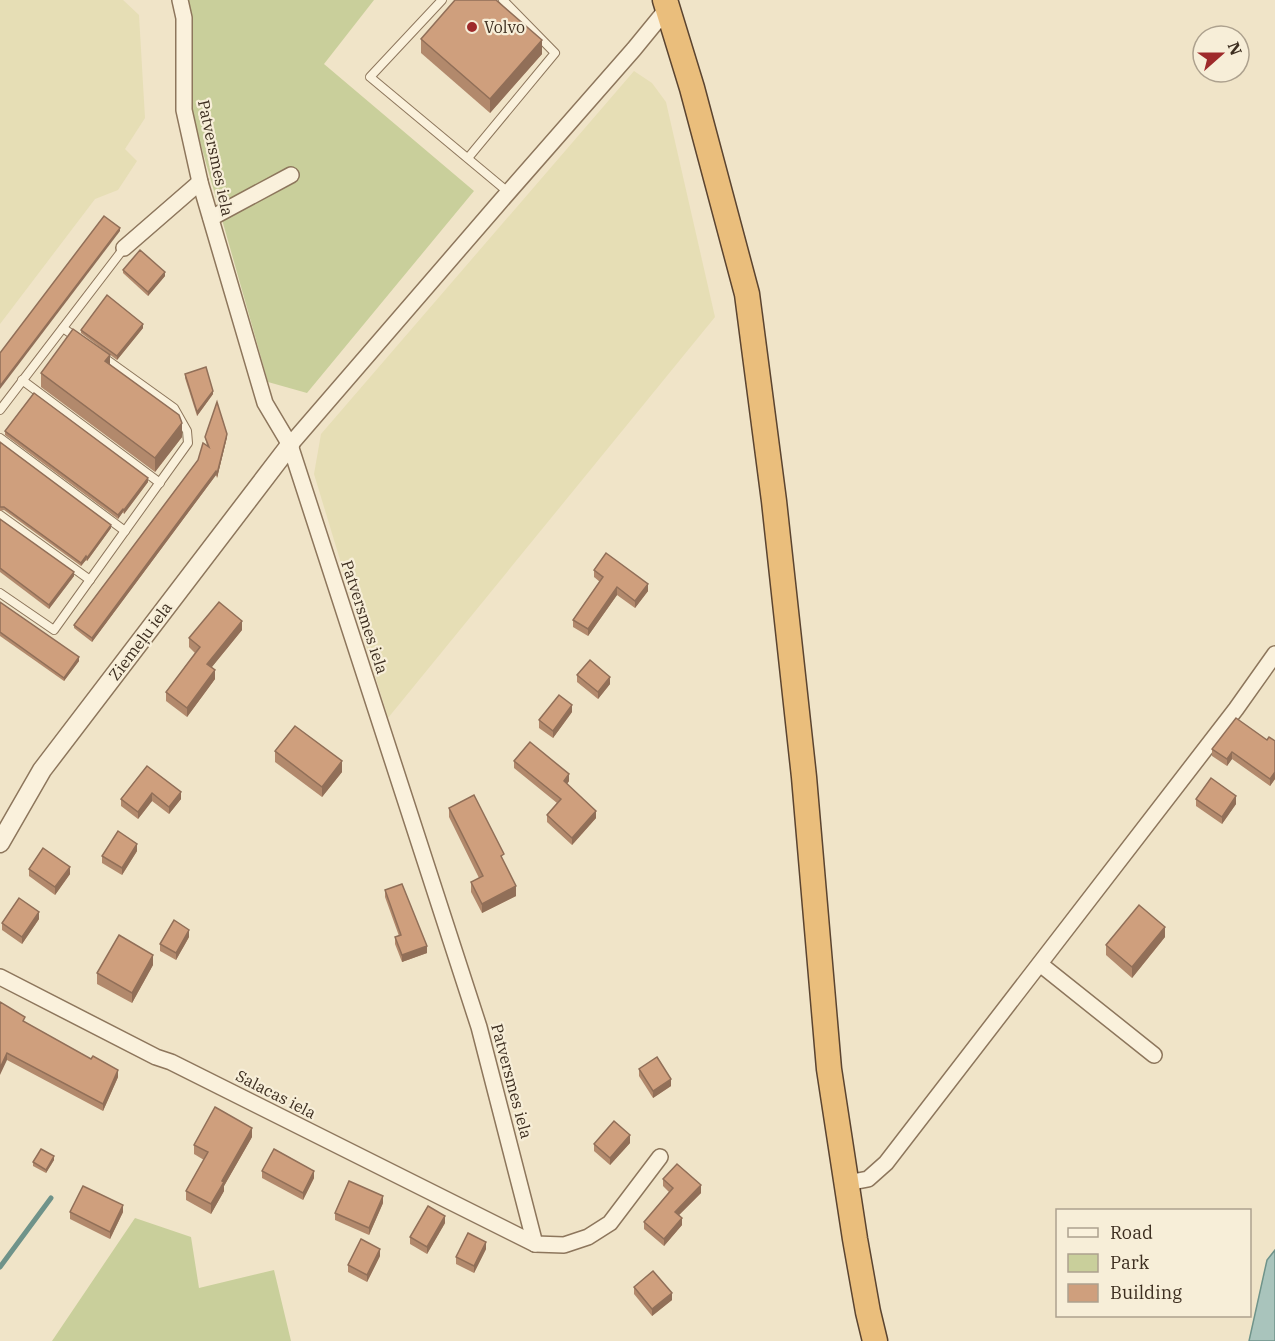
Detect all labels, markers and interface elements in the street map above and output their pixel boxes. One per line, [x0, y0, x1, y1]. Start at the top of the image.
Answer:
place label: Volvo [484, 17, 525, 37]
marker: Volvo [465, 20, 479, 34]
north arrow [1191, 24, 1251, 84]
text: N [1223, 39, 1247, 58]
street label: Patversmes iela [194, 98, 238, 218]
street label: Patversmes iela [337, 558, 393, 677]
street label: Ziemeļu iela [104, 598, 176, 684]
street label: Patversmes iela [487, 1021, 537, 1141]
street label: Salacas iela [233, 1065, 320, 1123]
legend [1056, 1209, 1251, 1317]
text: Road [1110, 1221, 1153, 1244]
text: Park [1110, 1251, 1150, 1274]
text: Building [1110, 1281, 1182, 1304]

